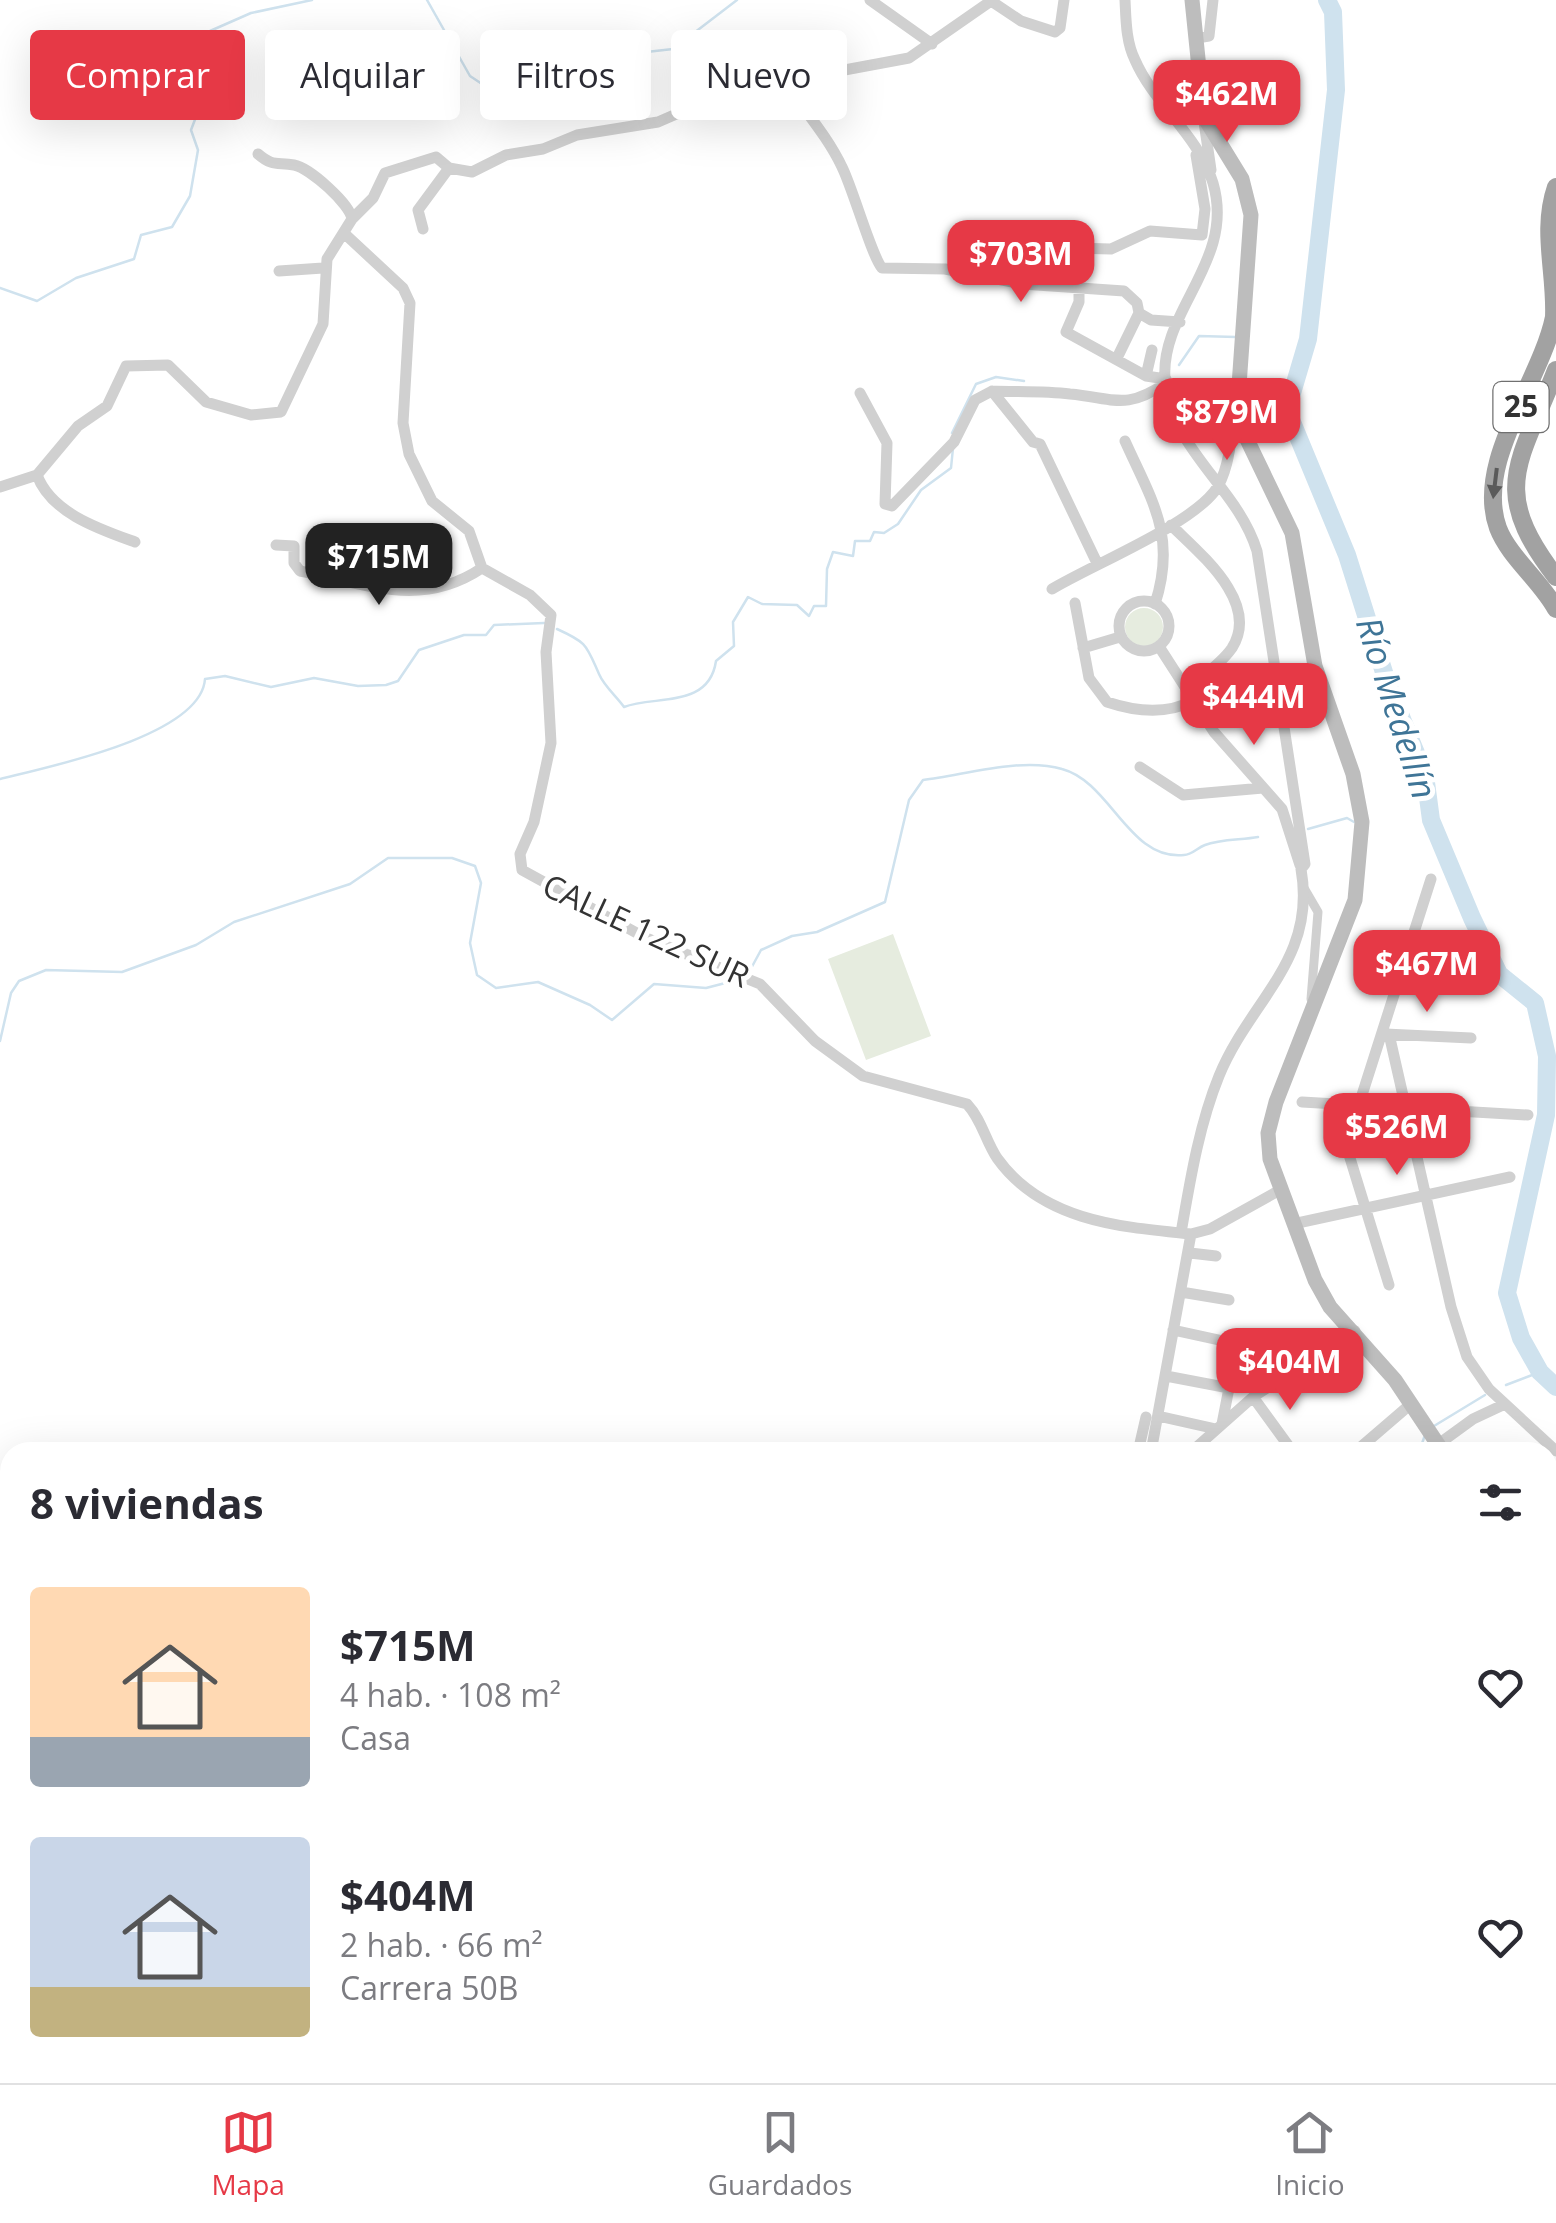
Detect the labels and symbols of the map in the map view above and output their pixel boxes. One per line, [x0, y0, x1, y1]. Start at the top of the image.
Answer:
pin: $462M [1157, 60, 1297, 145]
pin: $703M [951, 220, 1091, 305]
pin: $879M [1157, 378, 1297, 463]
road number: 25 [1494, 382, 1548, 432]
one-way arrow [1487, 467, 1503, 499]
pin: $715M [309, 523, 449, 608]
water label: Río Medellín [1346, 611, 1449, 805]
pin: $444M [1184, 663, 1324, 748]
street label: CALLE 122 SUR [536, 863, 757, 997]
pin: $467M [1357, 930, 1497, 1015]
pin: $526M [1327, 1093, 1467, 1178]
pin: $404M [1220, 1328, 1360, 1413]

